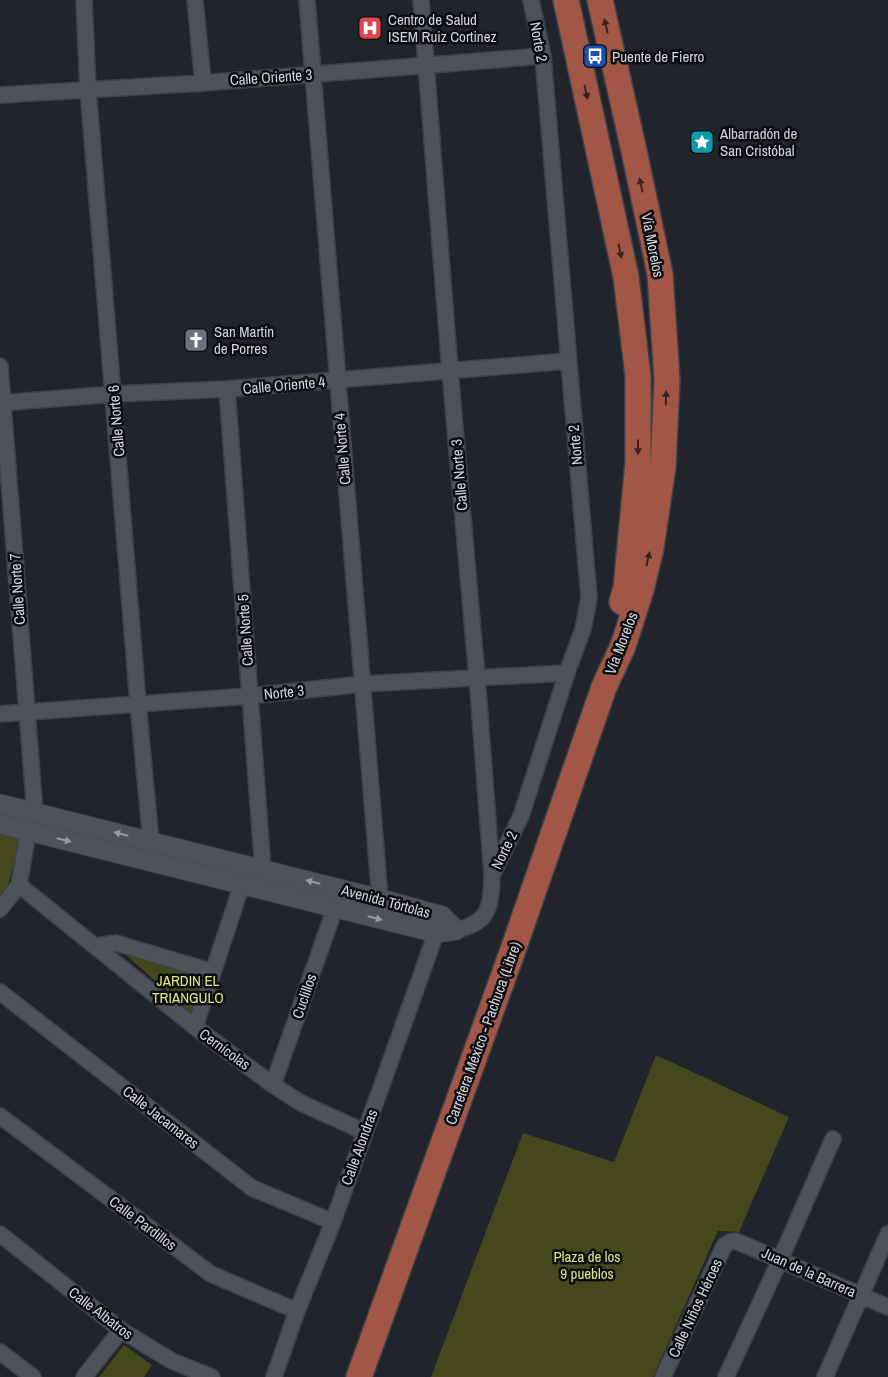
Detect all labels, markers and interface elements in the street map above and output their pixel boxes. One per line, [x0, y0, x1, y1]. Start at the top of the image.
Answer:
place label: Centro de Salud ISEM Ruiz Cortinez [388, 9, 497, 47]
hospital icon: Centro de Salud ISEM Ruiz Cortinez [357, 15, 383, 41]
one-way arrow [602, 19, 610, 34]
street label: Norte 2 [525, 20, 553, 64]
bus stop icon: Puente de Fierro [582, 43, 608, 69]
place label: Puente de Fierro [612, 46, 704, 67]
street label: Calle Oriente 3 [229, 64, 313, 90]
one-way arrow [582, 84, 590, 100]
place label: Albarradón de San Cristóbal [719, 123, 797, 161]
place icon: Albarradón de San Cristóbal [689, 129, 715, 155]
one-way arrow [637, 177, 645, 193]
street label: Vía Morelos [636, 211, 670, 279]
one-way arrow [616, 243, 624, 258]
place label: San Martín de Porres [214, 321, 274, 359]
church icon: San Martín de Porres [183, 327, 209, 353]
street label: Calle Oriente 4 [242, 371, 326, 399]
street label: Calle Norte 6 [102, 384, 130, 458]
one-way arrow [662, 390, 670, 406]
street label: Calle Norte 4 [328, 412, 356, 486]
street label: Norte 2 [563, 424, 587, 466]
street label: Calle Norte 3 [445, 438, 473, 512]
one-way arrow [634, 439, 642, 455]
one-way arrow [644, 551, 652, 567]
street label: Calle Norte 7 [4, 552, 30, 626]
street label: Calle Norte 5 [232, 593, 258, 667]
street label: Vía Morelos [599, 609, 643, 677]
street label: Norte 3 [263, 679, 305, 705]
street label: Norte 2 [486, 827, 522, 873]
one-way arrow [114, 830, 129, 838]
one-way arrow [57, 837, 72, 845]
one-way arrow [305, 878, 320, 886]
street label: Avenida Tórtolas [338, 879, 433, 923]
one-way arrow [367, 914, 382, 922]
street label: Carretera México - Pachuca (Libre) [440, 939, 526, 1127]
park label: JARDIN EL TRIANGULO [152, 970, 224, 1008]
street label: Cuclillos [287, 971, 321, 1021]
street label: Cernícolas [195, 1023, 255, 1075]
street label: Calle Jacamares [118, 1081, 204, 1153]
street label: Calle Alondras [336, 1106, 382, 1188]
street label: Calle Pardillos [105, 1191, 181, 1255]
street label: Juan de la Barrera [759, 1242, 860, 1302]
park label: Plaza de los 9 pueblos [553, 1246, 621, 1284]
street label: Calle Niños Héroes [663, 1255, 727, 1361]
street label: Calle Albatros [64, 1282, 138, 1344]

